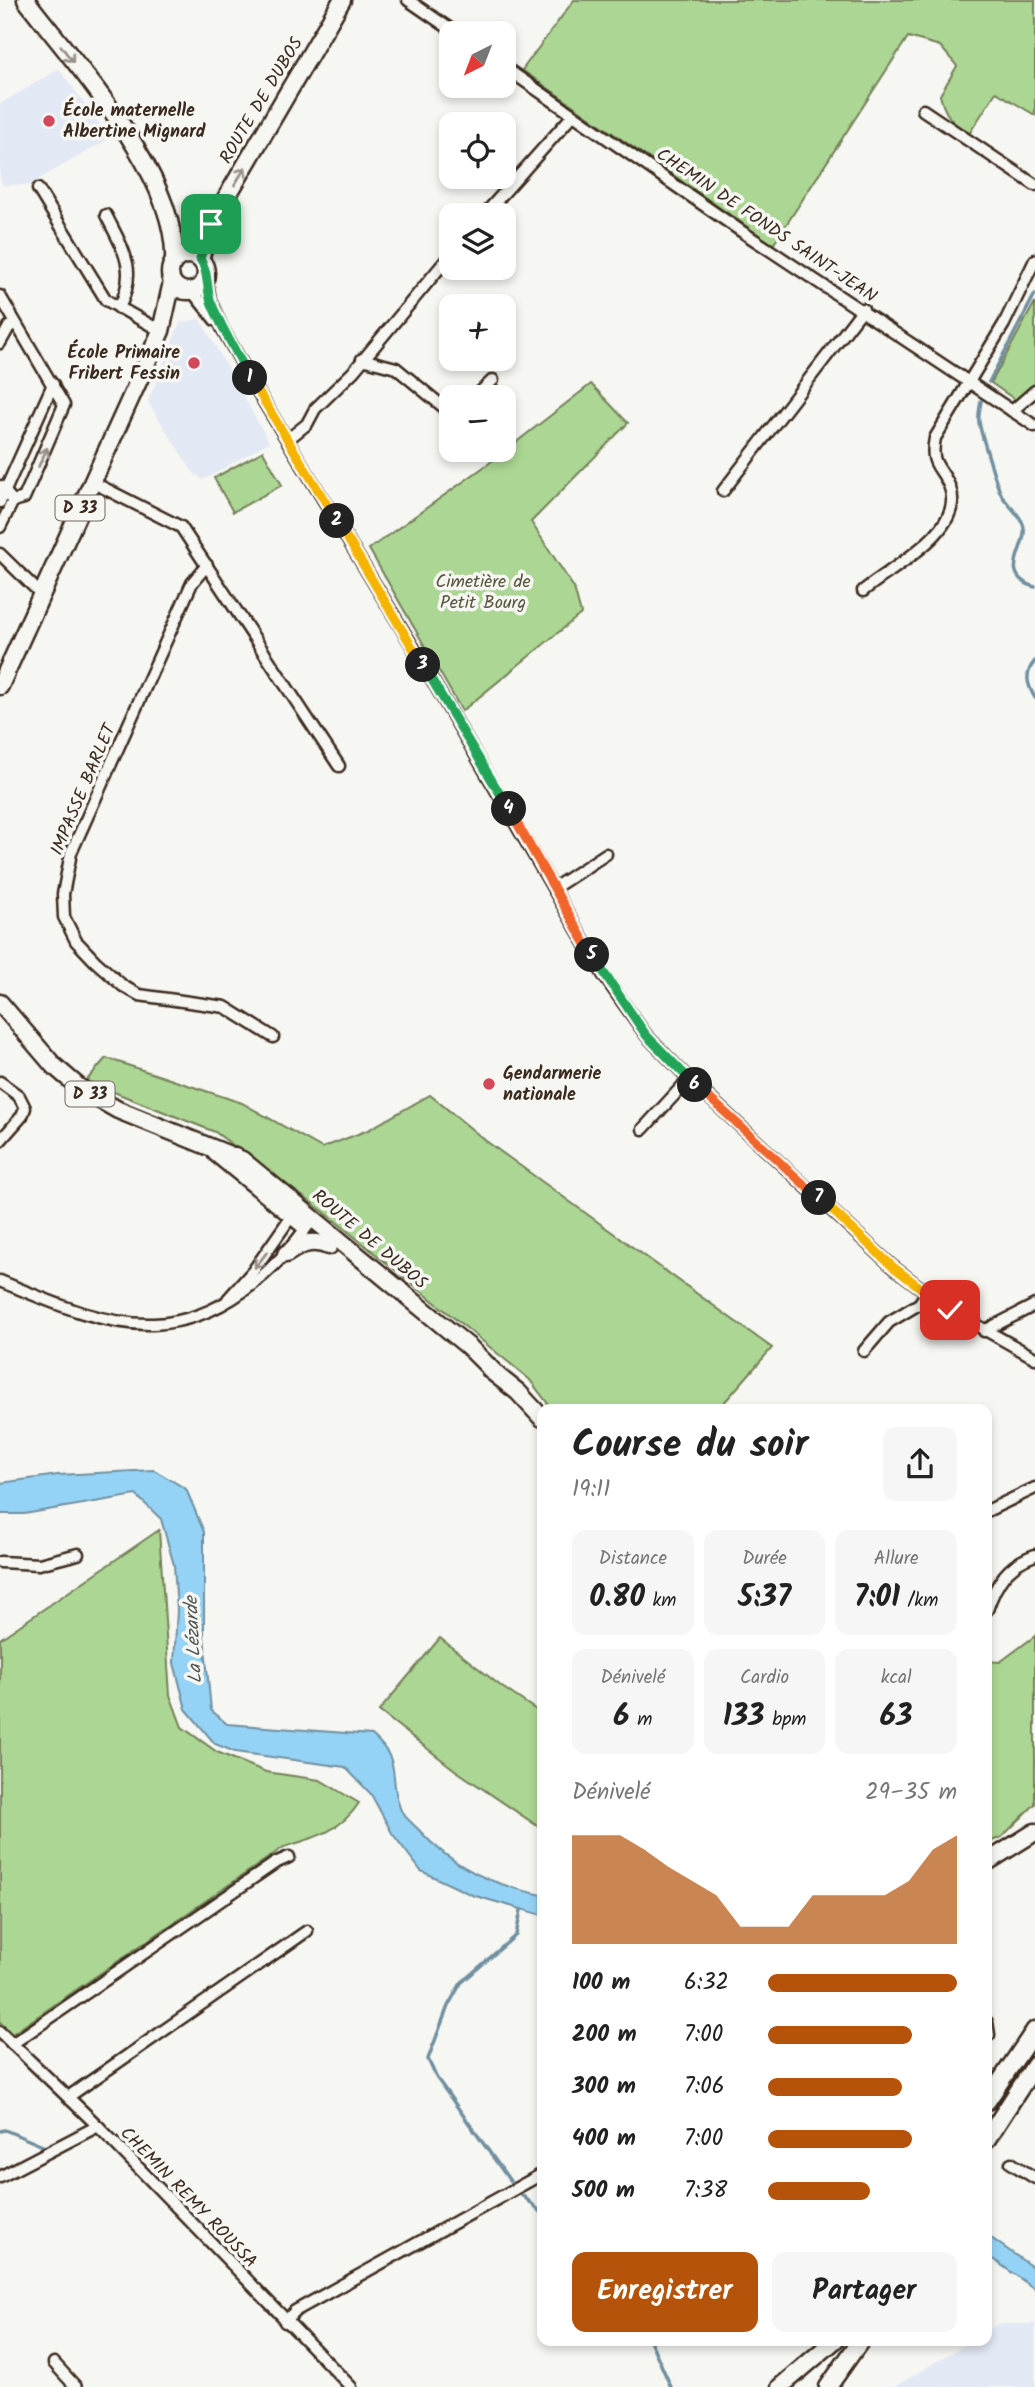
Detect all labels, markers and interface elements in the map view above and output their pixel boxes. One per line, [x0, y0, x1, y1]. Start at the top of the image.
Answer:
north arrow [439, 21, 516, 98]
map controls [439, 21, 516, 462]
street label: ROUTE DE DUBOS [213, 32, 312, 170]
one-way arrow [59, 45, 74, 63]
place label: École maternelle Albertine Mignard [63, 97, 206, 147]
button: locate [439, 112, 516, 189]
marker: École maternelle Albertine Mignard [41, 113, 57, 129]
street label: CHEMIN DE FONDS SAINT-JEAN [650, 141, 882, 311]
one-way arrow [233, 167, 247, 187]
pin [181, 194, 241, 254]
button: layers [439, 203, 516, 280]
icon: arrive [192, 205, 230, 243]
button: + [439, 294, 516, 371]
place label: École Primaire Fribert Fessin [68, 339, 180, 389]
marker: École Primaire Fribert Fessin [186, 355, 202, 371]
pin: 1 [232, 360, 268, 396]
text: 1 [247, 362, 252, 392]
button: − [439, 385, 516, 462]
one-way arrow [37, 447, 50, 468]
road number: D 33 [56, 495, 104, 520]
pin: 2 [320, 504, 354, 538]
text: 2 [331, 505, 342, 535]
park label: Cimetière de Petit Bourg [436, 568, 531, 618]
pin: 3 [406, 648, 440, 682]
text: 3 [417, 649, 428, 679]
street label: IMPASSE BARLET [43, 719, 125, 860]
pin: 4 [491, 792, 526, 826]
text: 4 [503, 793, 514, 823]
pin: 5 [574, 937, 610, 972]
text: 5 [587, 939, 596, 969]
place label: Gendarmerie nationale [503, 1060, 602, 1110]
pin: 6 [678, 1068, 712, 1102]
text: 6 [689, 1069, 700, 1099]
marker: Gendarmerie nationale [481, 1076, 497, 1092]
road number: D 33 [66, 1082, 114, 1106]
pin: 7 [802, 1180, 836, 1216]
text: 7 [814, 1182, 823, 1212]
street label: ROUTE DE DUBOS [305, 1183, 434, 1298]
one-way arrow [254, 1251, 269, 1270]
pin [920, 1280, 980, 1340]
icon: check [931, 1291, 969, 1329]
text: Course du soir [572, 1416, 808, 1476]
button: share [883, 1427, 957, 1501]
text: 19:11 [572, 1472, 611, 1508]
text: Distance [599, 1544, 667, 1574]
text: Durée [742, 1544, 787, 1574]
text: Allure [874, 1544, 919, 1574]
text: 0.80 [589, 1574, 645, 1622]
text: 5:37 [738, 1574, 791, 1622]
text: 7:01 [854, 1574, 900, 1622]
text: km [645, 1586, 676, 1616]
text: /km [900, 1586, 938, 1616]
water label: La Lézarde [177, 1593, 211, 1684]
text: Dénivelé [600, 1663, 665, 1693]
text: Cardio [740, 1663, 789, 1693]
text: kcal [881, 1663, 912, 1693]
text: 6 [613, 1693, 630, 1741]
text: 133 [723, 1693, 765, 1741]
text: 63 [880, 1693, 912, 1741]
text: m [630, 1705, 652, 1735]
text: bpm [765, 1705, 806, 1735]
text: Dénivelé [572, 1775, 650, 1811]
text: 29–35 m [865, 1775, 957, 1811]
text: 100 m [572, 1965, 630, 2001]
text: 6:32 [684, 1965, 729, 2001]
text: 200 m [572, 2017, 637, 2053]
text: 7:00 [684, 2017, 723, 2053]
text: 300 m [572, 2069, 636, 2105]
text: 7:06 [684, 2069, 725, 2105]
street label: CHEMIN REMY ROUSSA [112, 2120, 264, 2276]
text: 400 m [572, 2121, 636, 2157]
text: 7:00 [684, 2121, 723, 2157]
text: 500 m [572, 2173, 635, 2209]
text: 7:38 [684, 2173, 727, 2209]
button: Enregistrer [572, 2252, 758, 2332]
button: Partager [772, 2252, 957, 2332]

